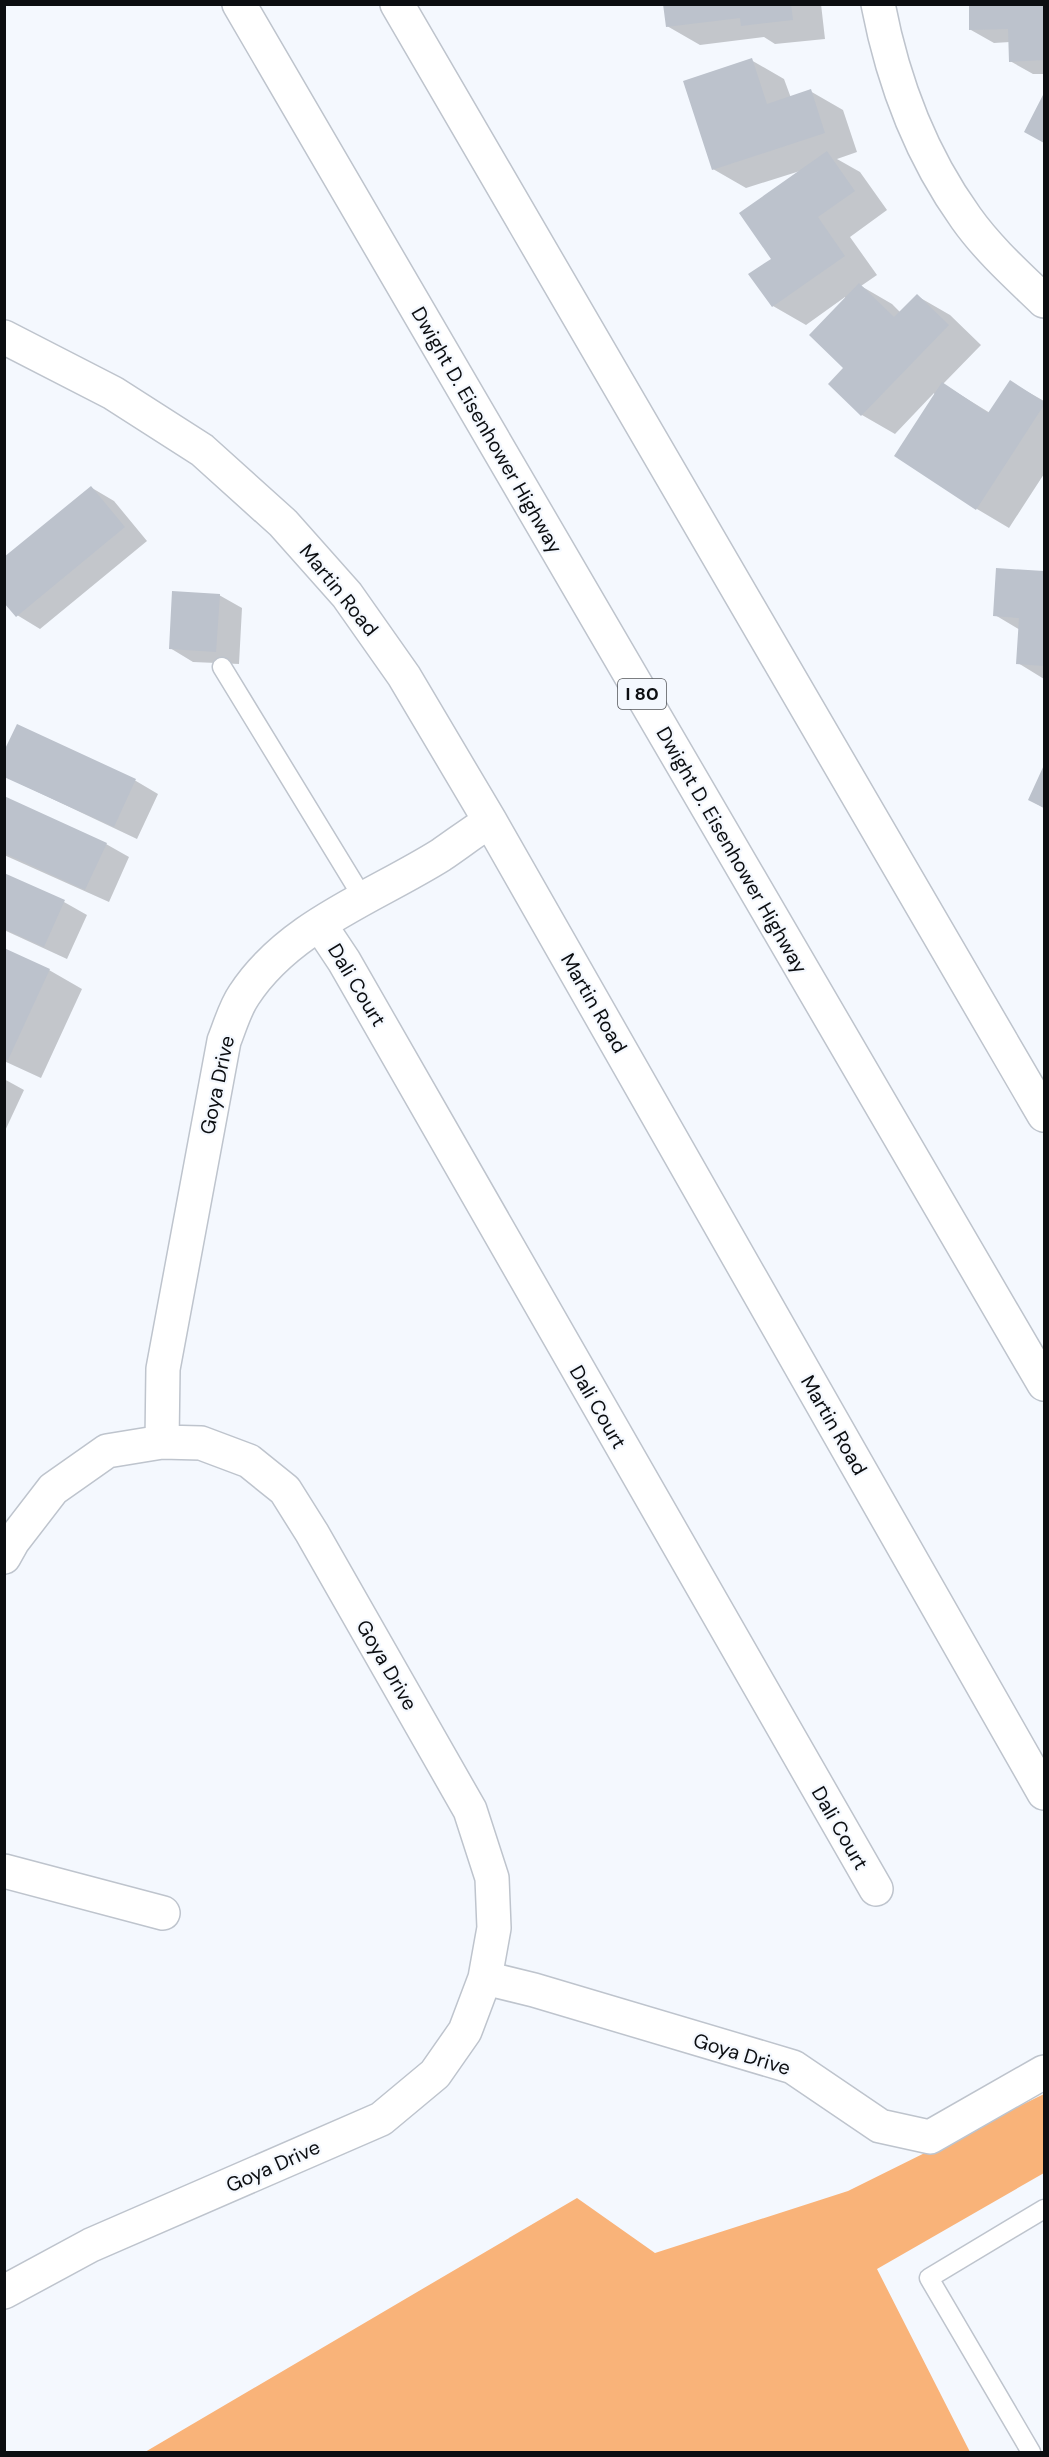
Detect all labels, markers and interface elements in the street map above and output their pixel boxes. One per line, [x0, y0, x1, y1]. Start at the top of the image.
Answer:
street label: Dwight D. Eisenhower Highway [406, 302, 568, 558]
street label: Martin Road [294, 539, 384, 641]
road number: I 80 [618, 679, 666, 709]
street label: Dwight D. Eisenhower Highway [651, 722, 813, 978]
street label: Dali Court [322, 939, 392, 1031]
street label: Martin Road [555, 948, 633, 1058]
street label: Goya Drive [194, 1033, 240, 1137]
street label: Dali Court [564, 1361, 632, 1454]
street label: Martin Road [795, 1370, 873, 1480]
street label: Goya Drive [351, 1615, 423, 1715]
street label: Dali Court [806, 1782, 874, 1875]
street label: Goya Drive [690, 2027, 794, 2081]
street label: Goya Drive [222, 2134, 324, 2198]

